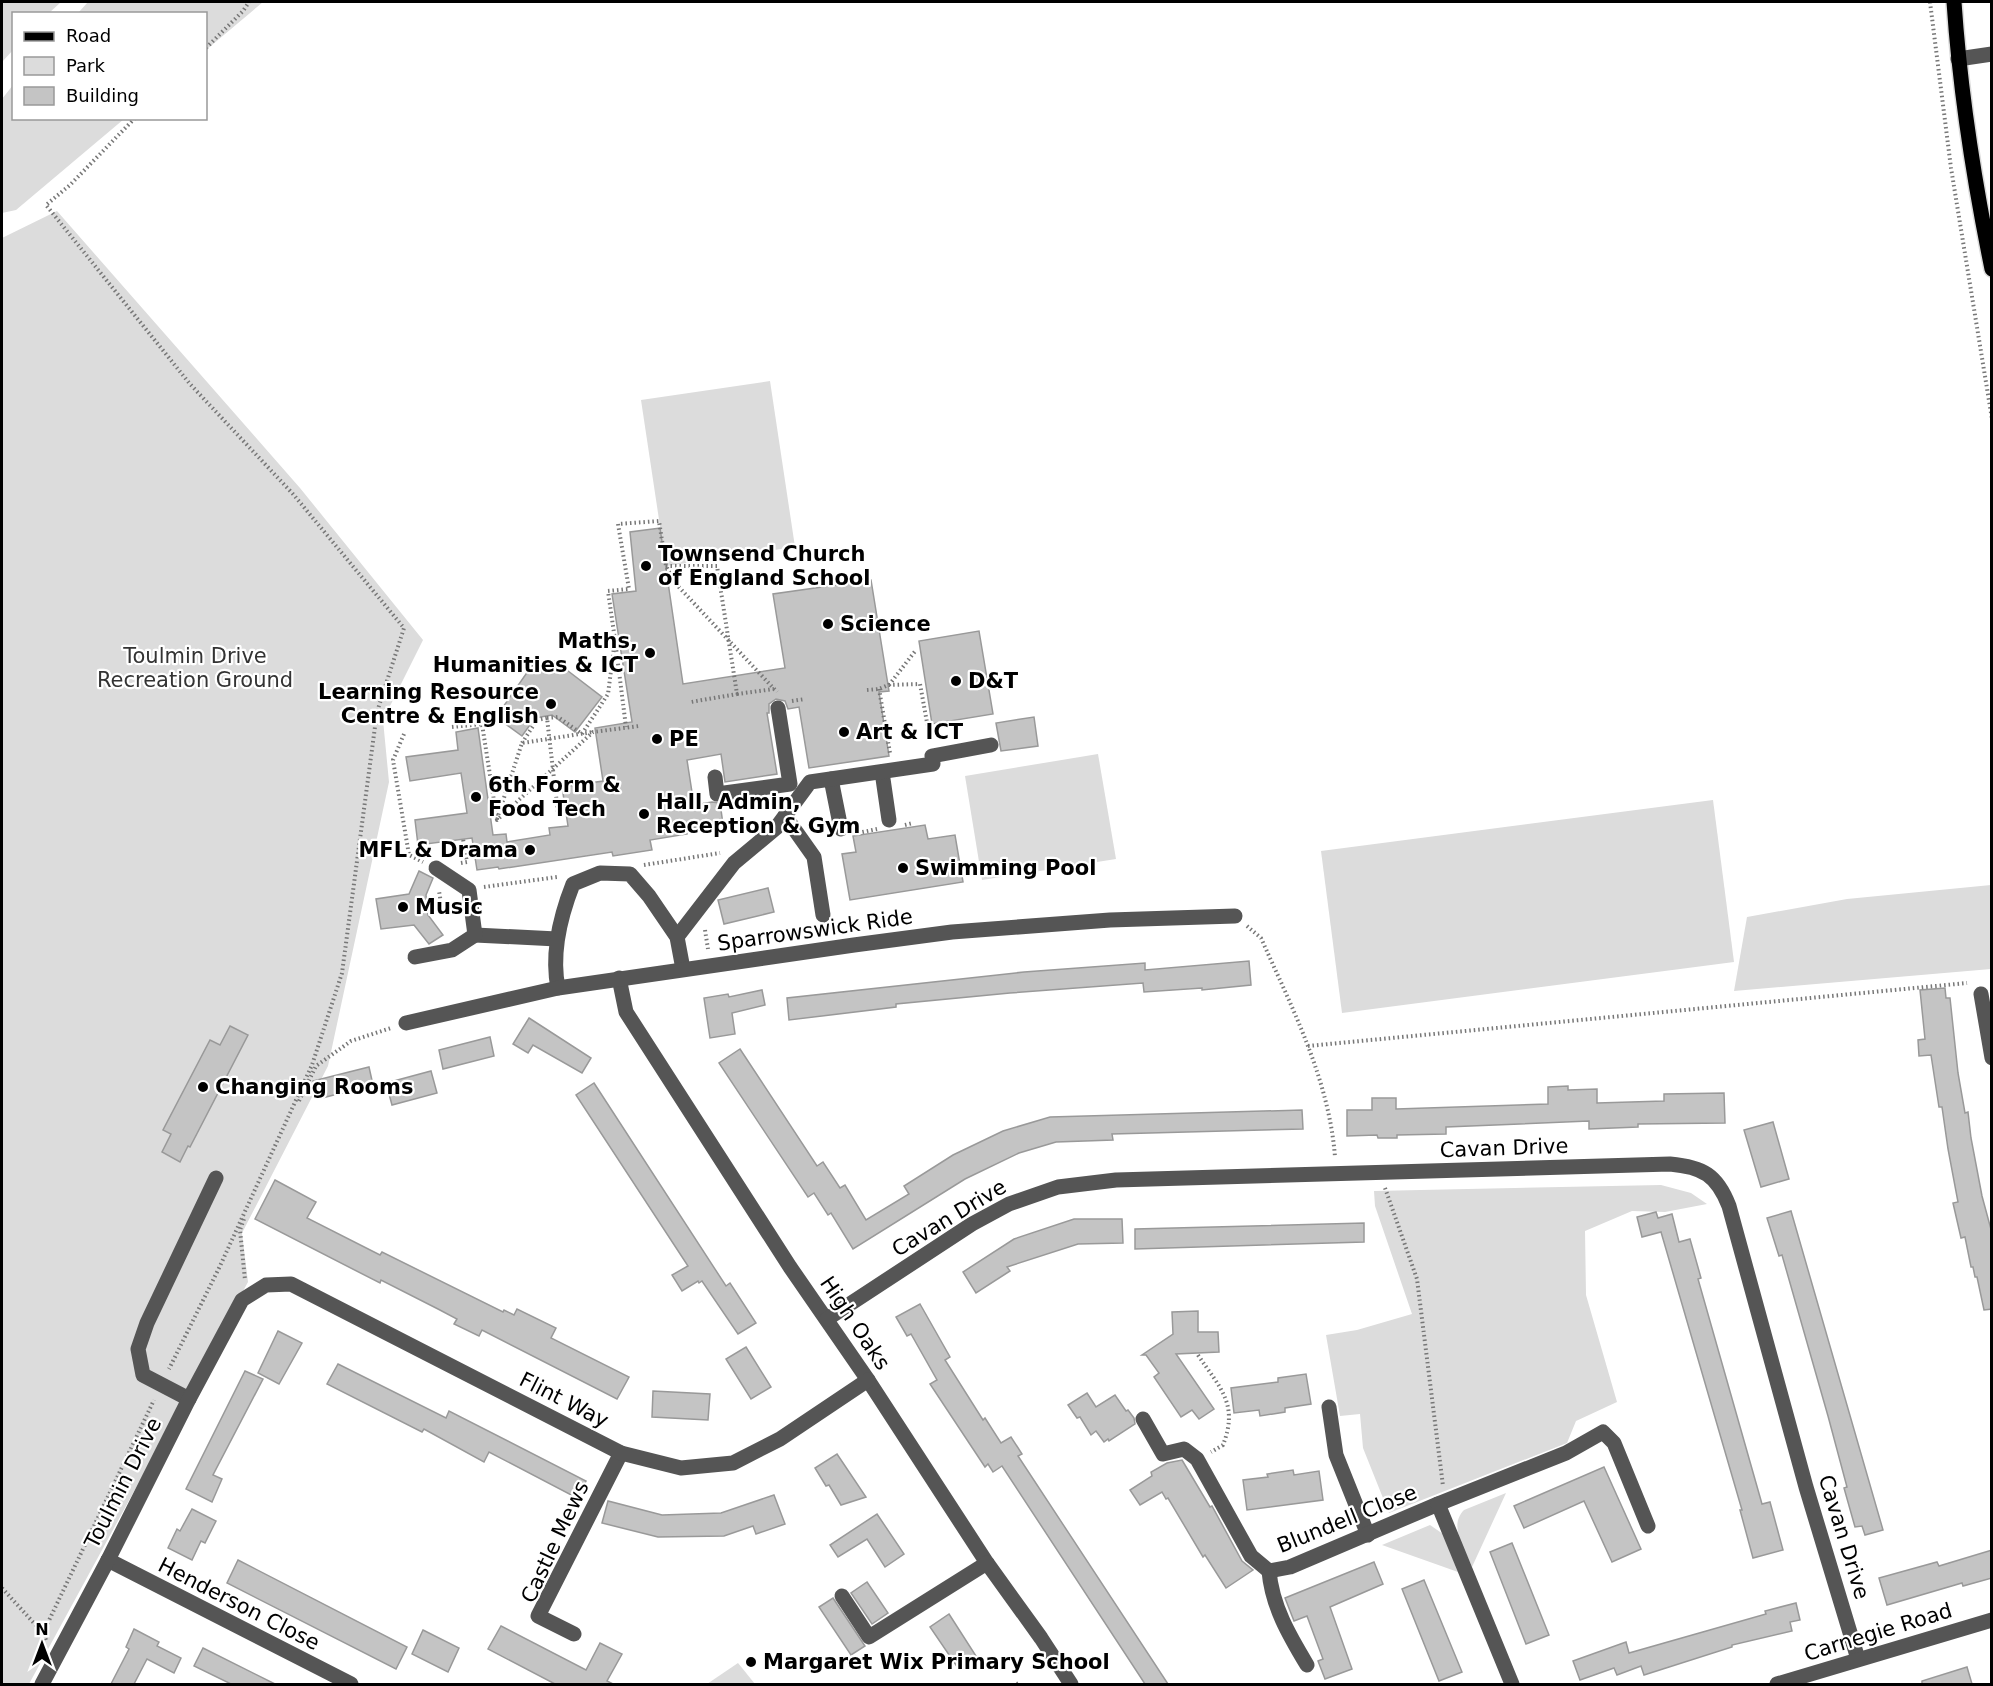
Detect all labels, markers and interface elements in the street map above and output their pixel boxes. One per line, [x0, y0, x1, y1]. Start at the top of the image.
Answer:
legend [12, 12, 207, 120]
text: Road [66, 25, 111, 46]
text: Park [66, 55, 105, 76]
text: Building [66, 85, 139, 106]
place label: Townsend Church of England School [658, 542, 870, 590]
marker: Townsend Church of England School [639, 559, 653, 573]
place label: Science [840, 612, 931, 636]
marker: Science [821, 617, 835, 631]
place label: Maths, Humanities & ICT [433, 629, 639, 677]
park label: Toulmin Drive Recreation Ground [97, 644, 293, 692]
marker: Maths, Humanities & ICT [643, 646, 657, 660]
place label: D&T [968, 669, 1019, 693]
marker: D&T [949, 674, 963, 688]
place label: Learning Resource Centre & English [318, 680, 539, 728]
marker: Learning Resource Centre & English [544, 697, 558, 711]
place label: Art & ICT [856, 720, 964, 744]
marker: Art & ICT [837, 725, 851, 739]
place label: PE [669, 727, 699, 751]
marker: PE [650, 732, 664, 746]
place label: 6th Form & Food Tech [488, 773, 621, 821]
marker: 6th Form & Food Tech [469, 790, 483, 804]
place label: Hall, Admin, Reception & Gym [656, 790, 861, 838]
marker: Hall, Admin, Reception & Gym [637, 807, 651, 821]
place label: MFL & Drama [358, 838, 518, 862]
marker: MFL & Drama [523, 843, 537, 857]
place label: Swimming Pool [915, 856, 1096, 880]
marker: Swimming Pool [896, 861, 910, 875]
place label: Music [415, 895, 483, 919]
marker: Music [396, 900, 410, 914]
street label: Sparrowswick Ride [716, 904, 914, 956]
place label: Changing Rooms [215, 1075, 413, 1099]
marker: Changing Rooms [196, 1080, 210, 1094]
street label: Cavan Drive [1439, 1134, 1569, 1162]
street label: Cavan Drive [888, 1175, 1010, 1261]
street label: High Oaks [815, 1272, 895, 1374]
street label: Flint Way [515, 1367, 613, 1433]
street label: Toulmin Drive [79, 1414, 166, 1553]
street label: Cavan Drive [1814, 1472, 1874, 1602]
street label: Castle Mews [516, 1477, 594, 1607]
street label: Blundell Close [1274, 1480, 1420, 1558]
street label: Henderson Close [154, 1553, 324, 1655]
street label: Carnegie Road [1801, 1598, 1955, 1666]
north arrow [12, 1614, 72, 1674]
text: N [35, 1620, 49, 1639]
place label: Margaret Wix Primary School [763, 1650, 1110, 1674]
marker: Margaret Wix Primary School [744, 1655, 758, 1669]

